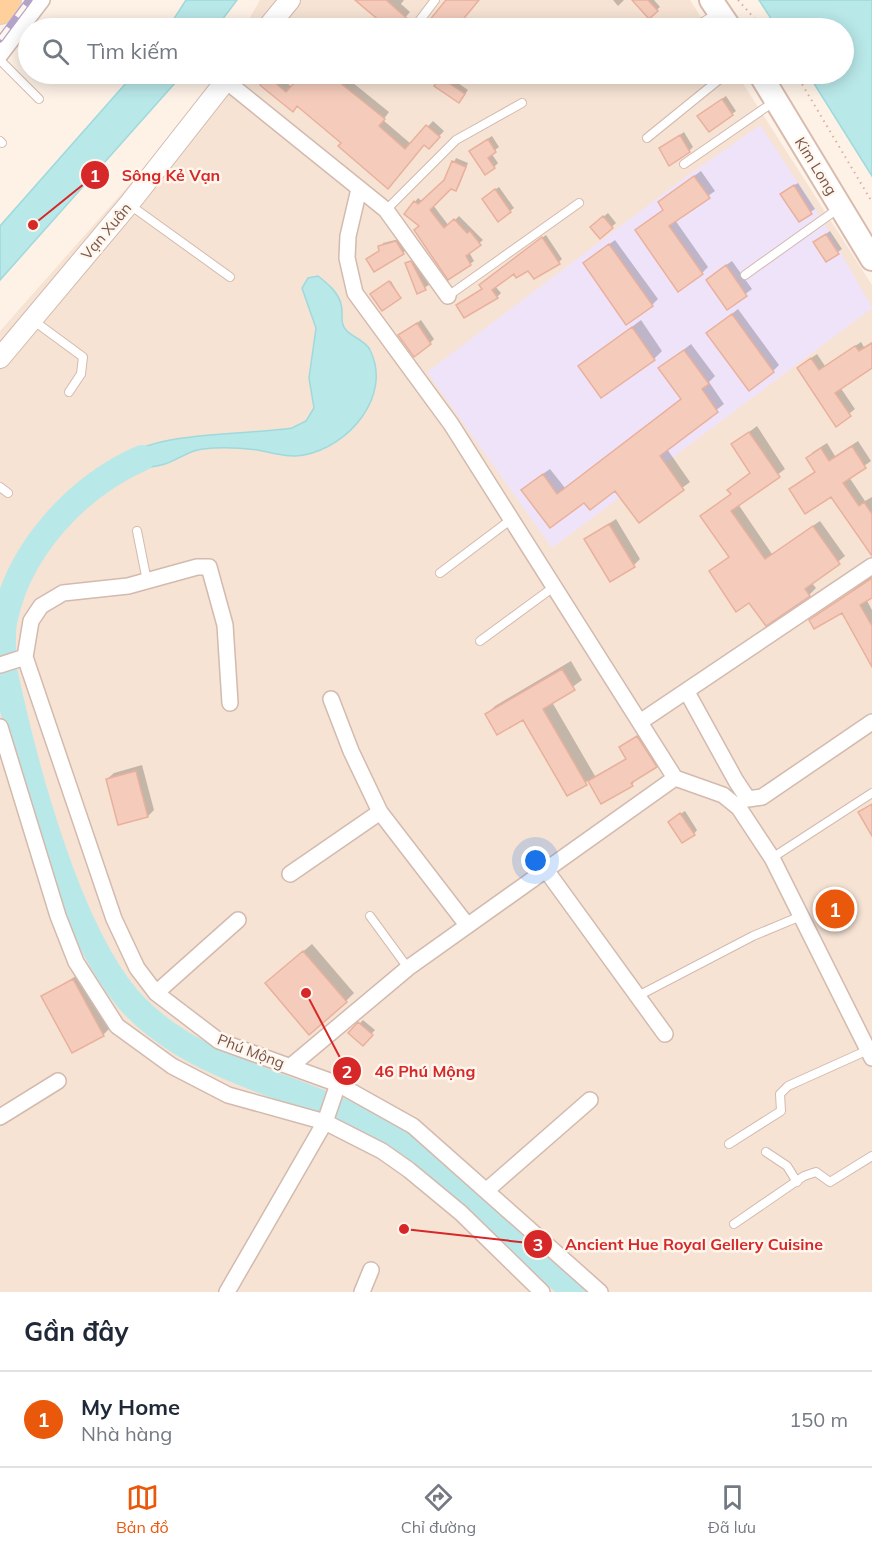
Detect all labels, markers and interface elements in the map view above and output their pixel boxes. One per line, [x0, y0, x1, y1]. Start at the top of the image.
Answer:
search box [18, 18, 854, 84]
icon: search [39, 35, 72, 68]
text: Tìm kiếm [87, 37, 178, 65]
street label: Kim Long [791, 134, 841, 198]
callout: Sông Kẻ Vạn [80, 158, 233, 192]
text: 1 [90, 164, 100, 187]
text: Sông Kẻ Vạn [122, 165, 220, 185]
street label: Vạn Xuân [77, 199, 135, 263]
your location [521, 846, 550, 875]
pin: 1 [816, 886, 854, 932]
street label: Phú Mộng [215, 1030, 287, 1072]
callout: 46 Phú Mộng [332, 1054, 487, 1088]
text: 2 [342, 1060, 352, 1083]
text: 46 Phú Mộng [375, 1061, 475, 1081]
callout: Ancient Hue Royal Gellery Cuisine [523, 1227, 835, 1261]
text: 3 [533, 1233, 543, 1256]
text: Ancient Hue Royal Gellery Cuisine [565, 1234, 823, 1254]
text: Gần đây [24, 1315, 129, 1348]
text: My Home [81, 1393, 180, 1421]
text: 1 [38, 1407, 50, 1432]
text: 150 m [789, 1407, 848, 1432]
text: Nhà hàng [81, 1421, 172, 1446]
tab: Bản đồ [116, 1481, 169, 1537]
tab: Chỉ đường [401, 1481, 476, 1537]
tab: Đã lưu [708, 1481, 756, 1537]

